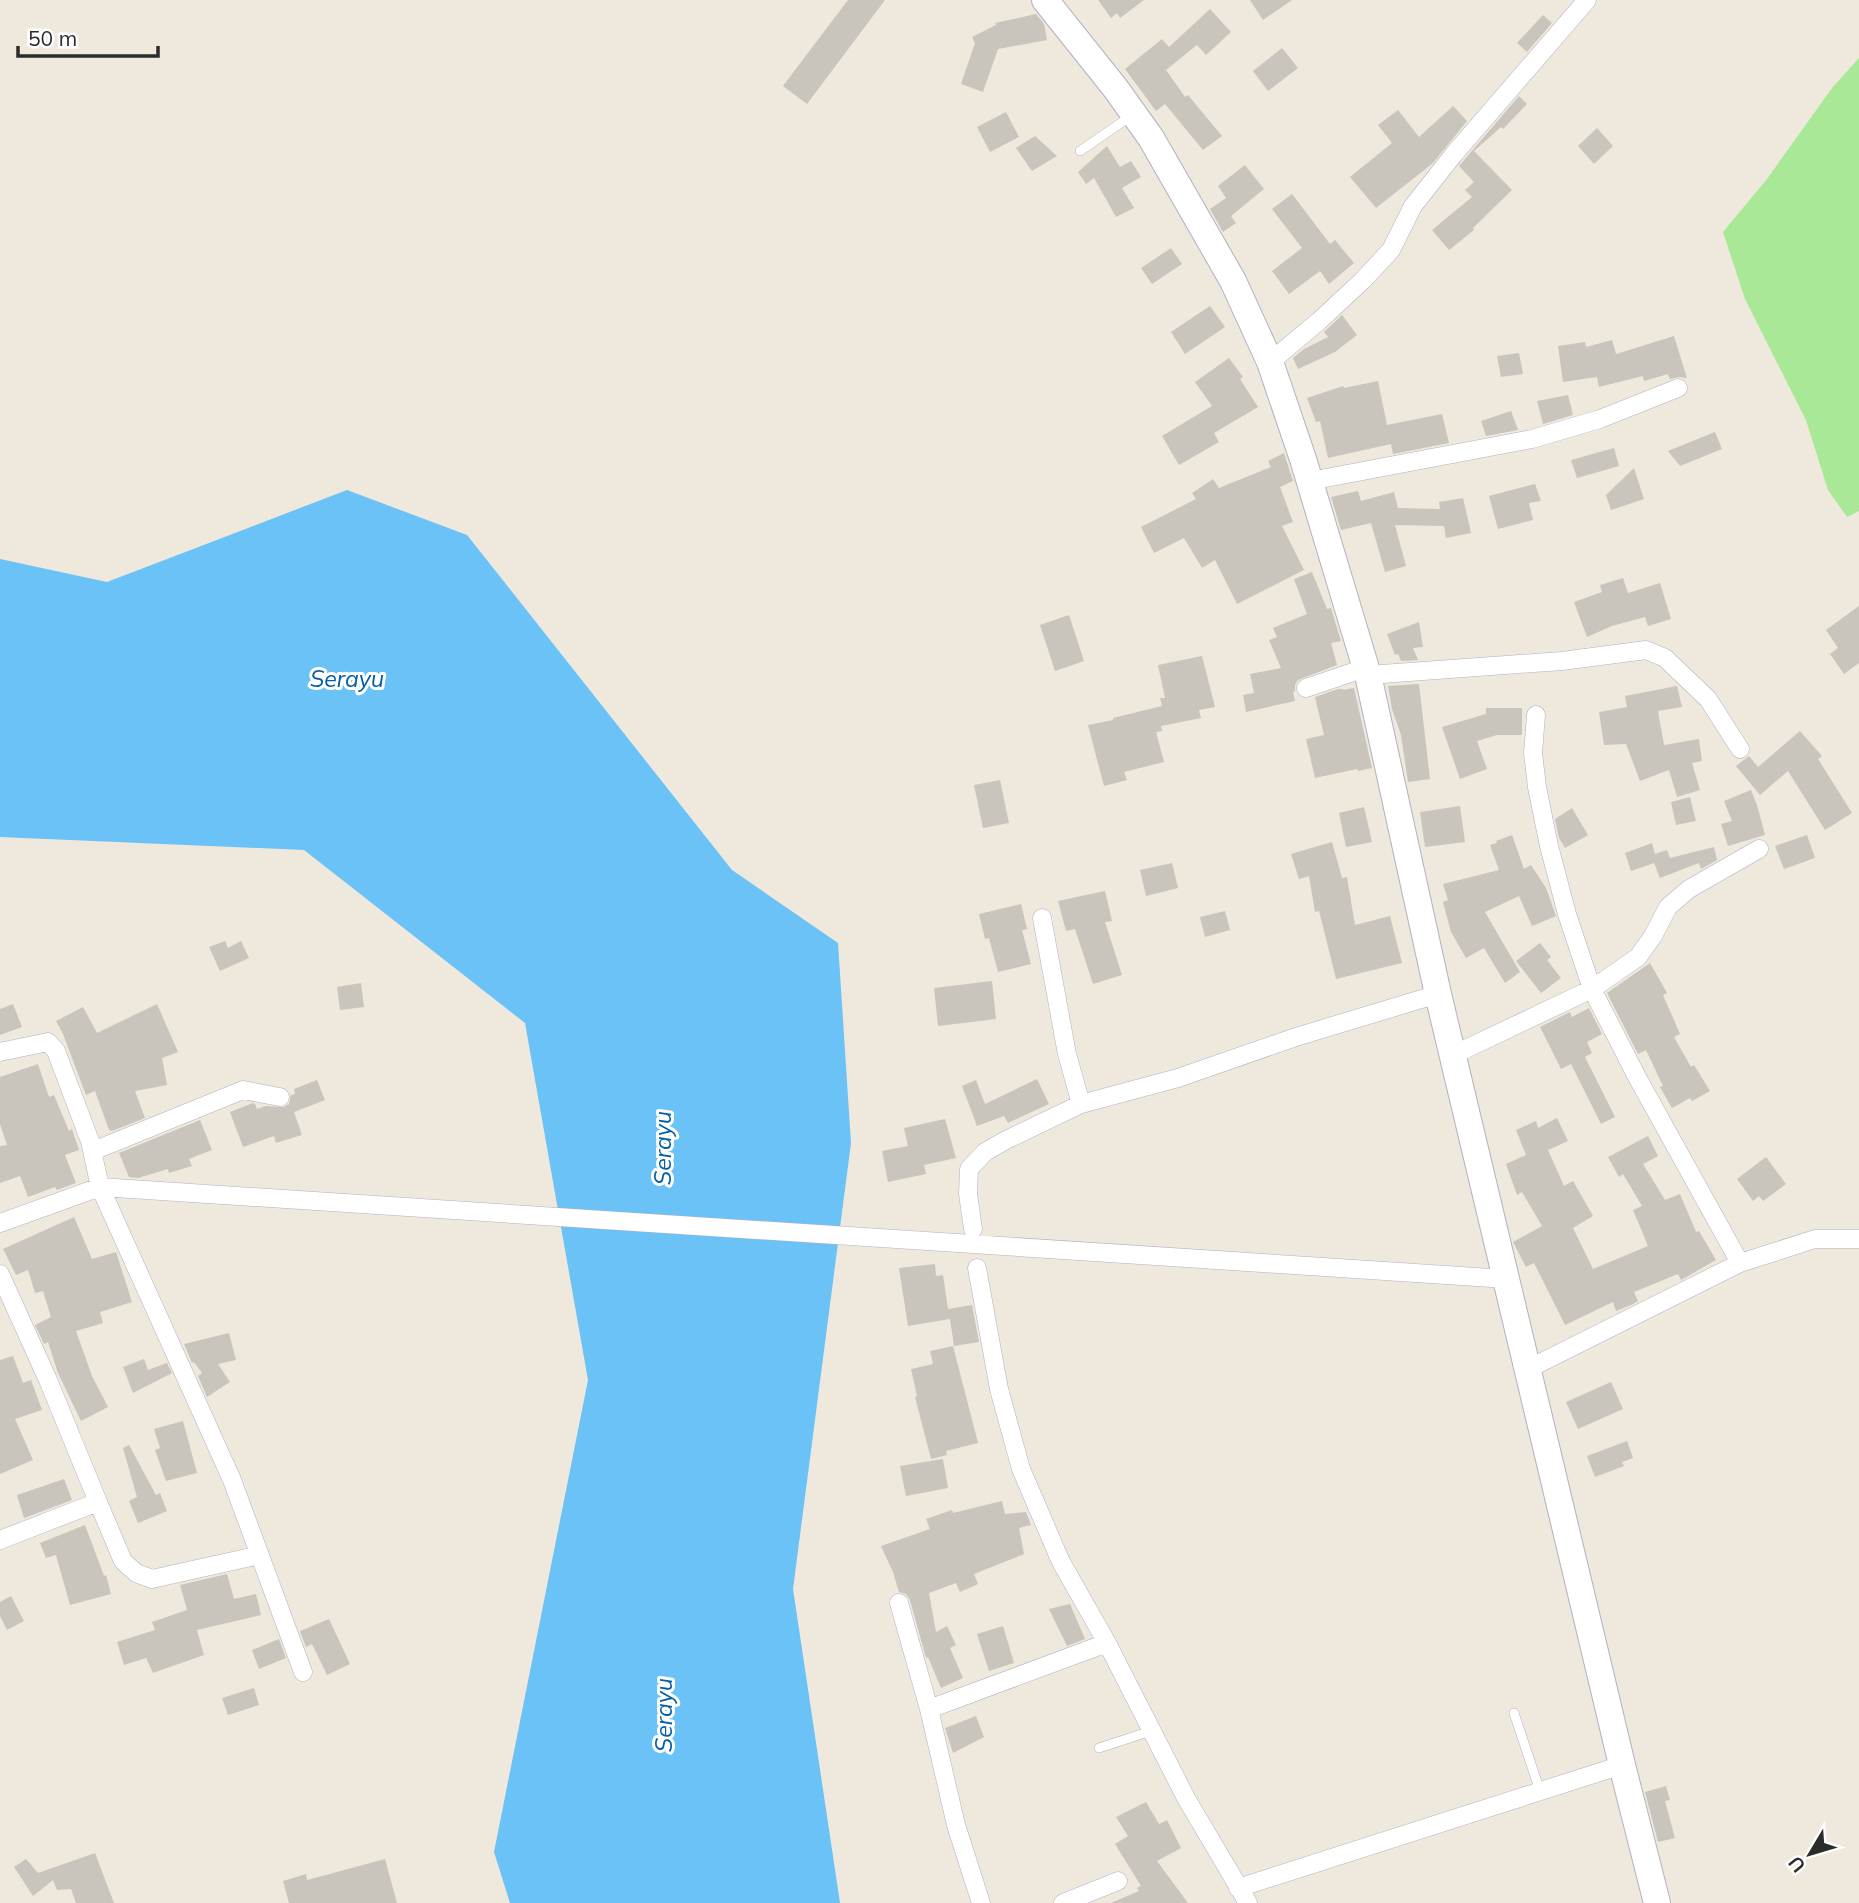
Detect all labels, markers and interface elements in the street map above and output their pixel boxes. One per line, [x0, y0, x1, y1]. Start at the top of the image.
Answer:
scale bar [18, 14, 158, 58]
text: 50 m [28, 25, 77, 51]
water label: Serayu [310, 664, 384, 693]
water label: Serayu [648, 1111, 677, 1185]
water label: Serayu [649, 1678, 678, 1752]
north arrow [1775, 1819, 1845, 1889]
text: U [1783, 1852, 1810, 1877]

